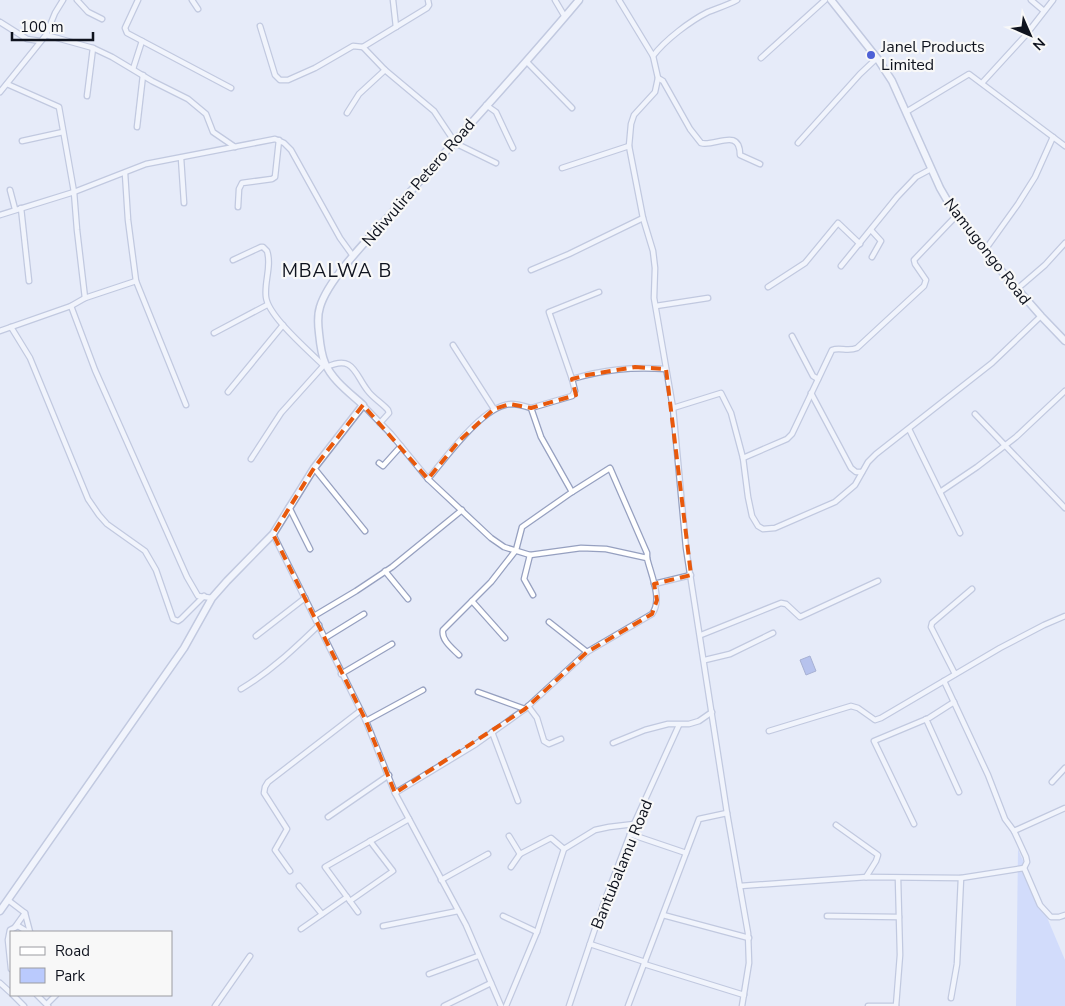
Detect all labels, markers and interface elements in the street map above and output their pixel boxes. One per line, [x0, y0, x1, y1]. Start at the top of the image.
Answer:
scale bar [12, 10, 94, 42]
north arrow [1005, 10, 1055, 60]
text: 100 m [20, 17, 64, 37]
text: N [1028, 33, 1049, 54]
place label: Janel Products Limited [880, 36, 985, 76]
marker: Janel Products Limited [865, 49, 877, 61]
street label: Ndiwulira Petero Road [357, 114, 480, 251]
street label: Namugongo Road [939, 194, 1036, 310]
district label: MBALWA B [282, 258, 392, 284]
street label: Bantubalamu Road [586, 796, 658, 932]
legend [10, 931, 172, 996]
text: Road [55, 941, 90, 961]
text: Park [55, 966, 85, 986]

